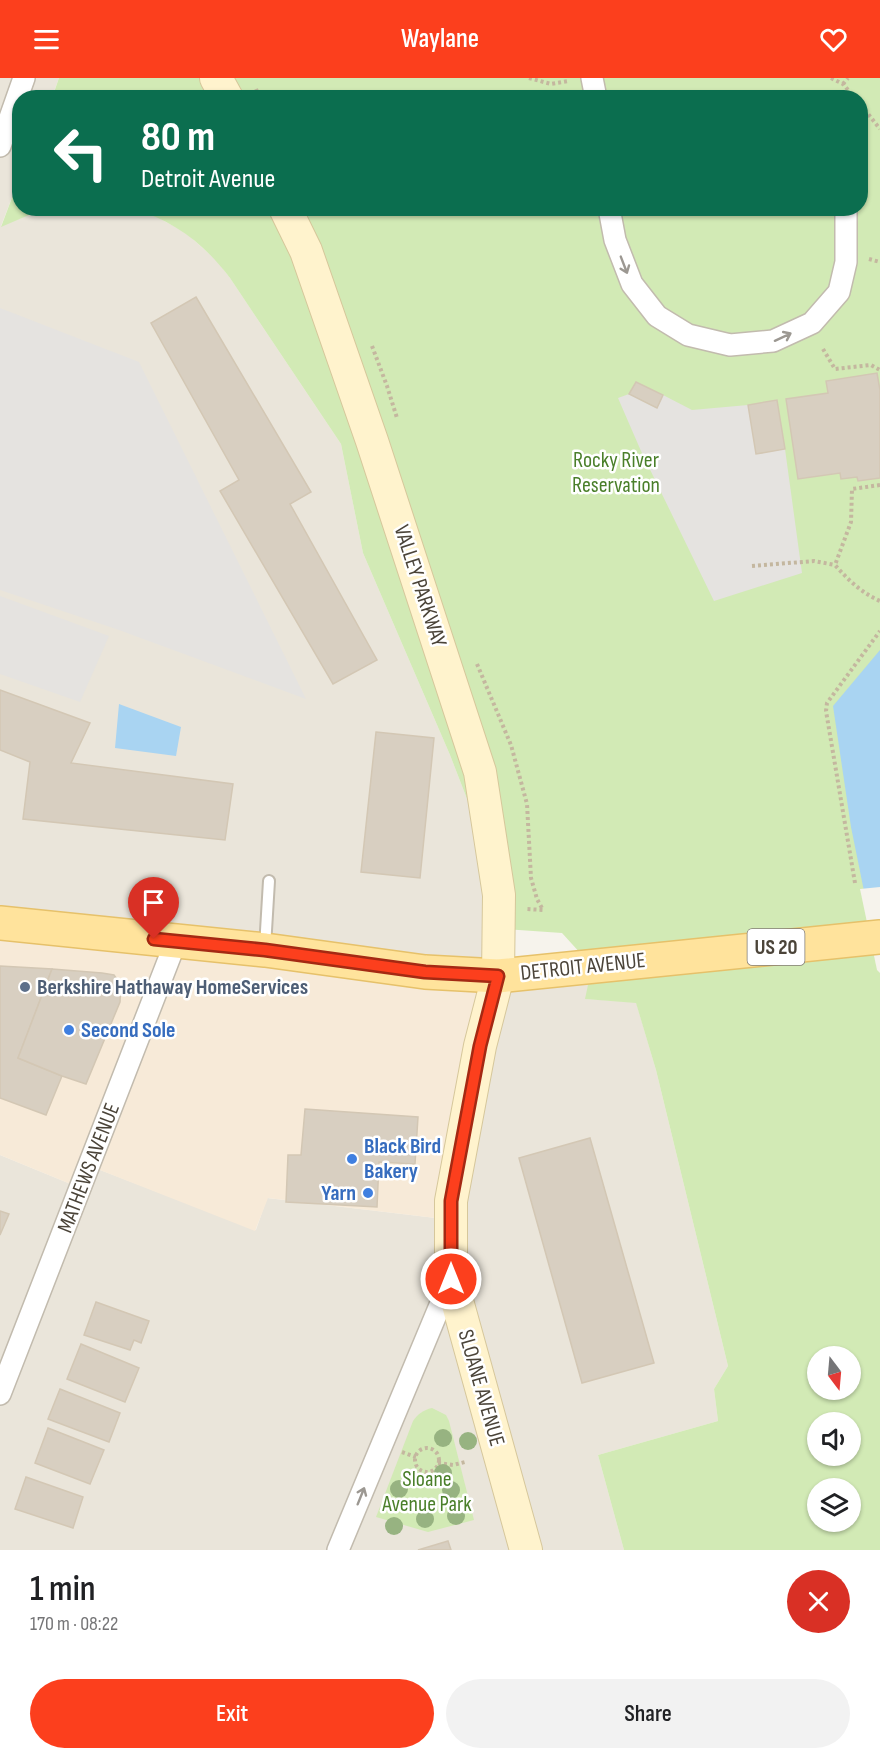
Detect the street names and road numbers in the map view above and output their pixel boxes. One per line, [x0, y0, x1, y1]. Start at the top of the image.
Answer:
street label: VALLEY PARKWAY [388, 522, 452, 650]
road number: US 20 [748, 929, 804, 965]
street label: DETROIT AVENUE [519, 947, 647, 987]
street label: MATHEWS AVENUE [52, 1099, 126, 1237]
street label: SLOANE AVENUE [451, 1327, 511, 1449]

